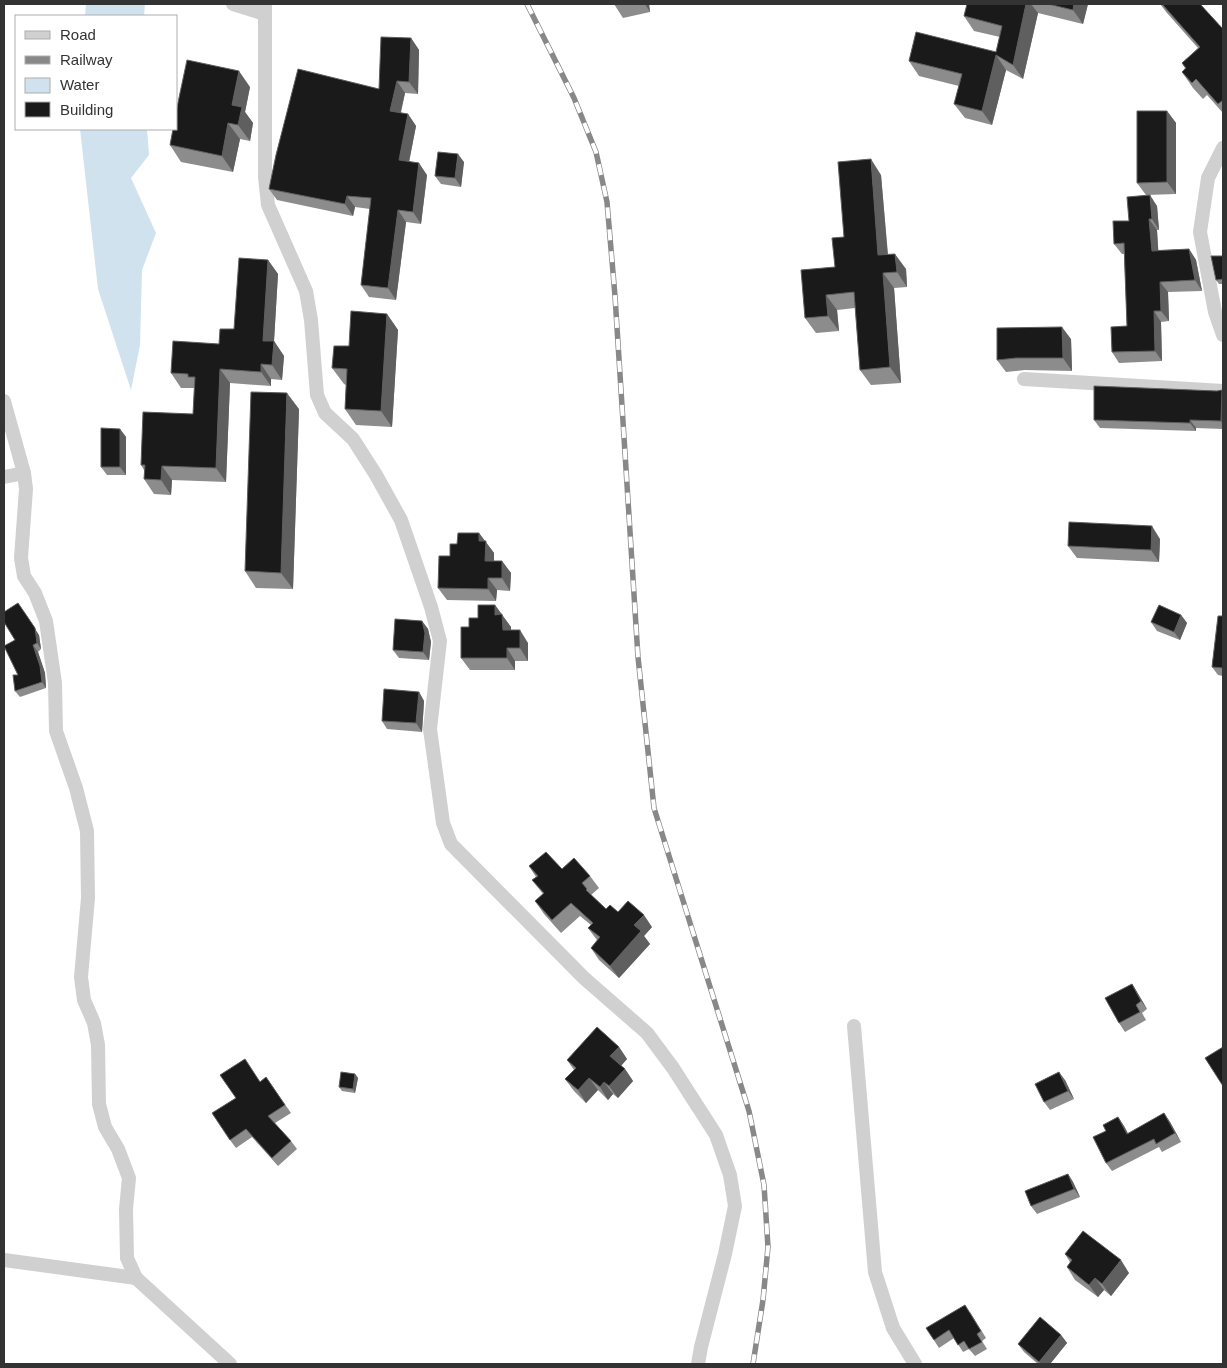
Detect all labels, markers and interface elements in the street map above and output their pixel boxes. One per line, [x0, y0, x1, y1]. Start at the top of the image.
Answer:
legend [15, 15, 178, 130]
text: Road [60, 26, 96, 43]
text: Railway [60, 51, 113, 68]
text: Water [60, 76, 99, 93]
text: Building [60, 101, 113, 118]

